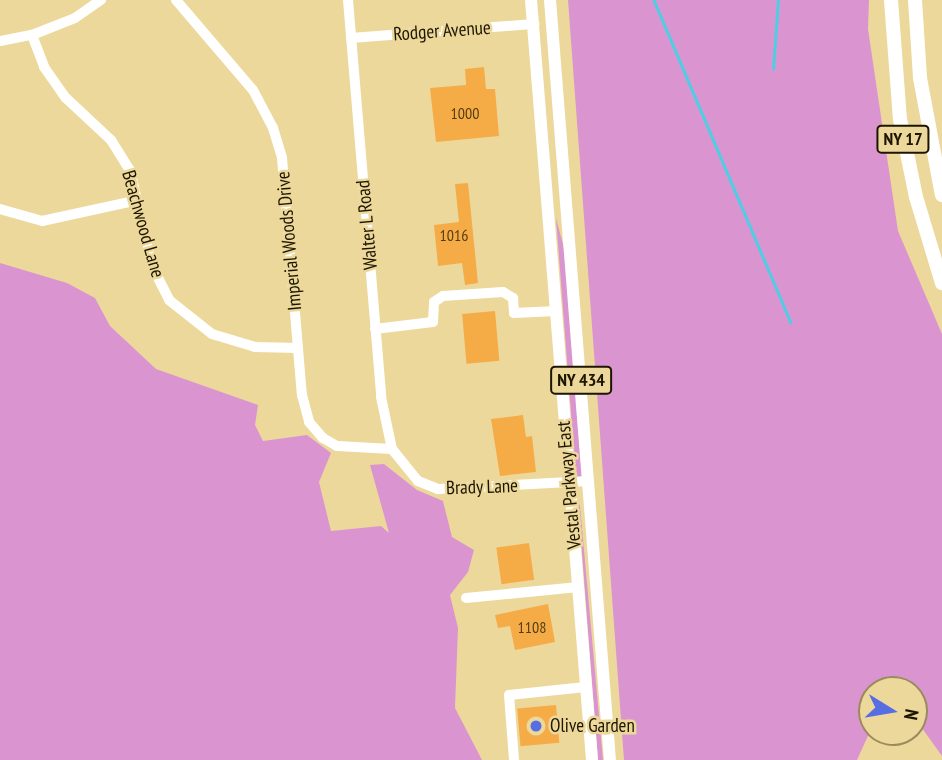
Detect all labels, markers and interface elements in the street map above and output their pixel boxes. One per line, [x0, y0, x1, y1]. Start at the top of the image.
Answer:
street label: Rodger Avenue [392, 16, 492, 46]
house number: 1000 [451, 103, 479, 123]
road number: NY 17 [875, 124, 931, 154]
street label: Beachwood Lane [117, 168, 169, 280]
street label: Imperial Woods Drive [272, 170, 306, 312]
street label: Walter L Road [352, 179, 382, 271]
house number: 1016 [440, 225, 468, 245]
road number: NY 434 [550, 366, 612, 394]
street label: Vestal Parkway East [552, 420, 586, 550]
street label: Brady Lane [445, 474, 519, 500]
house number: 1108 [518, 617, 546, 637]
north arrow [858, 676, 928, 746]
text: N [899, 707, 924, 722]
place label: Olive Garden [550, 715, 635, 737]
marker: Olive Garden [528, 718, 544, 734]

